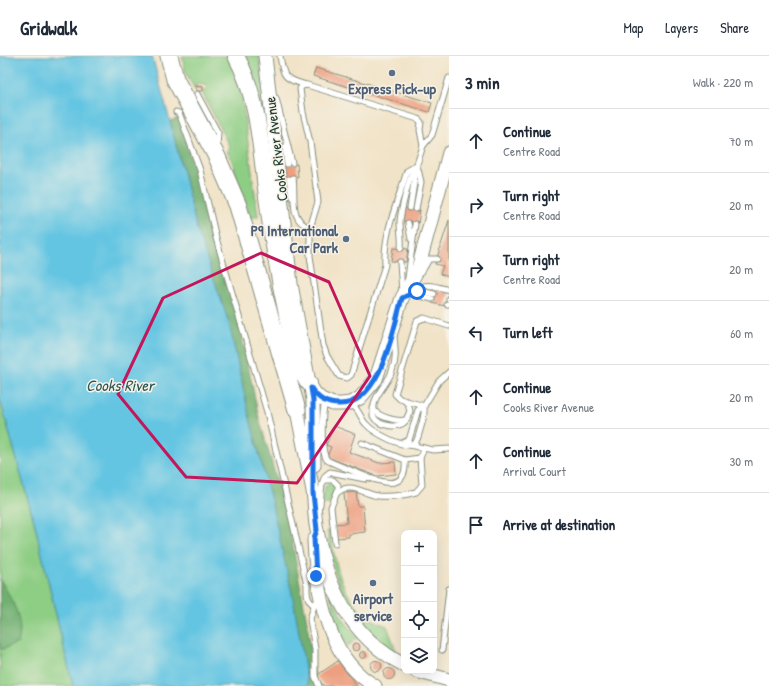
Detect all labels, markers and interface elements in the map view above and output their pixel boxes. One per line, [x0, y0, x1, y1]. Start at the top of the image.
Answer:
text: Gridwalk [20, 15, 77, 41]
text: Map [623, 18, 643, 37]
text: Layers [665, 18, 698, 37]
text: Share [720, 18, 749, 37]
marker: Express Pick-up [387, 68, 397, 78]
text: 3 min [465, 71, 500, 94]
text: Walk · 220 m [693, 73, 753, 91]
place label: Express Pick-up [348, 78, 436, 100]
street label: Cooks River Avenue [259, 96, 293, 202]
text: Continue [503, 121, 551, 142]
icon: ahead [465, 130, 487, 152]
text: 70 m [729, 132, 753, 150]
text: Centre Road [503, 142, 560, 160]
text: Turn right [503, 185, 559, 206]
icon: right [465, 194, 487, 216]
text: 20 m [729, 196, 753, 214]
text: Centre Road [503, 206, 560, 224]
place label: P9 International Car Park [251, 220, 339, 258]
marker: P9 International Car Park [341, 234, 351, 244]
text: Turn right [503, 249, 559, 270]
icon: right [465, 258, 487, 280]
text: 20 m [729, 260, 753, 278]
text: Centre Road [503, 270, 560, 288]
route start [408, 282, 426, 300]
icon: left [465, 322, 487, 344]
text: Turn left [503, 322, 553, 343]
text: 60 m [730, 324, 753, 342]
water label: Cooks River [86, 374, 156, 396]
text: Continue [503, 377, 551, 398]
icon: ahead [465, 386, 487, 408]
text: 20 m [729, 388, 753, 406]
text: Cooks River Avenue [503, 398, 594, 416]
text: Continue [503, 441, 551, 462]
icon: ahead [465, 450, 487, 472]
text: 30 m [730, 452, 753, 470]
text: Arrival Court [503, 462, 566, 480]
icon: arrive [465, 514, 487, 536]
text: Arrive at destination [503, 514, 615, 535]
map controls [401, 530, 437, 674]
button: + [401, 530, 437, 566]
button: − [401, 566, 437, 602]
route end [307, 567, 325, 585]
marker: Airport service [368, 578, 378, 588]
place label: Airport service [353, 588, 394, 626]
button: locate [401, 602, 437, 638]
button: layers [401, 638, 437, 674]

